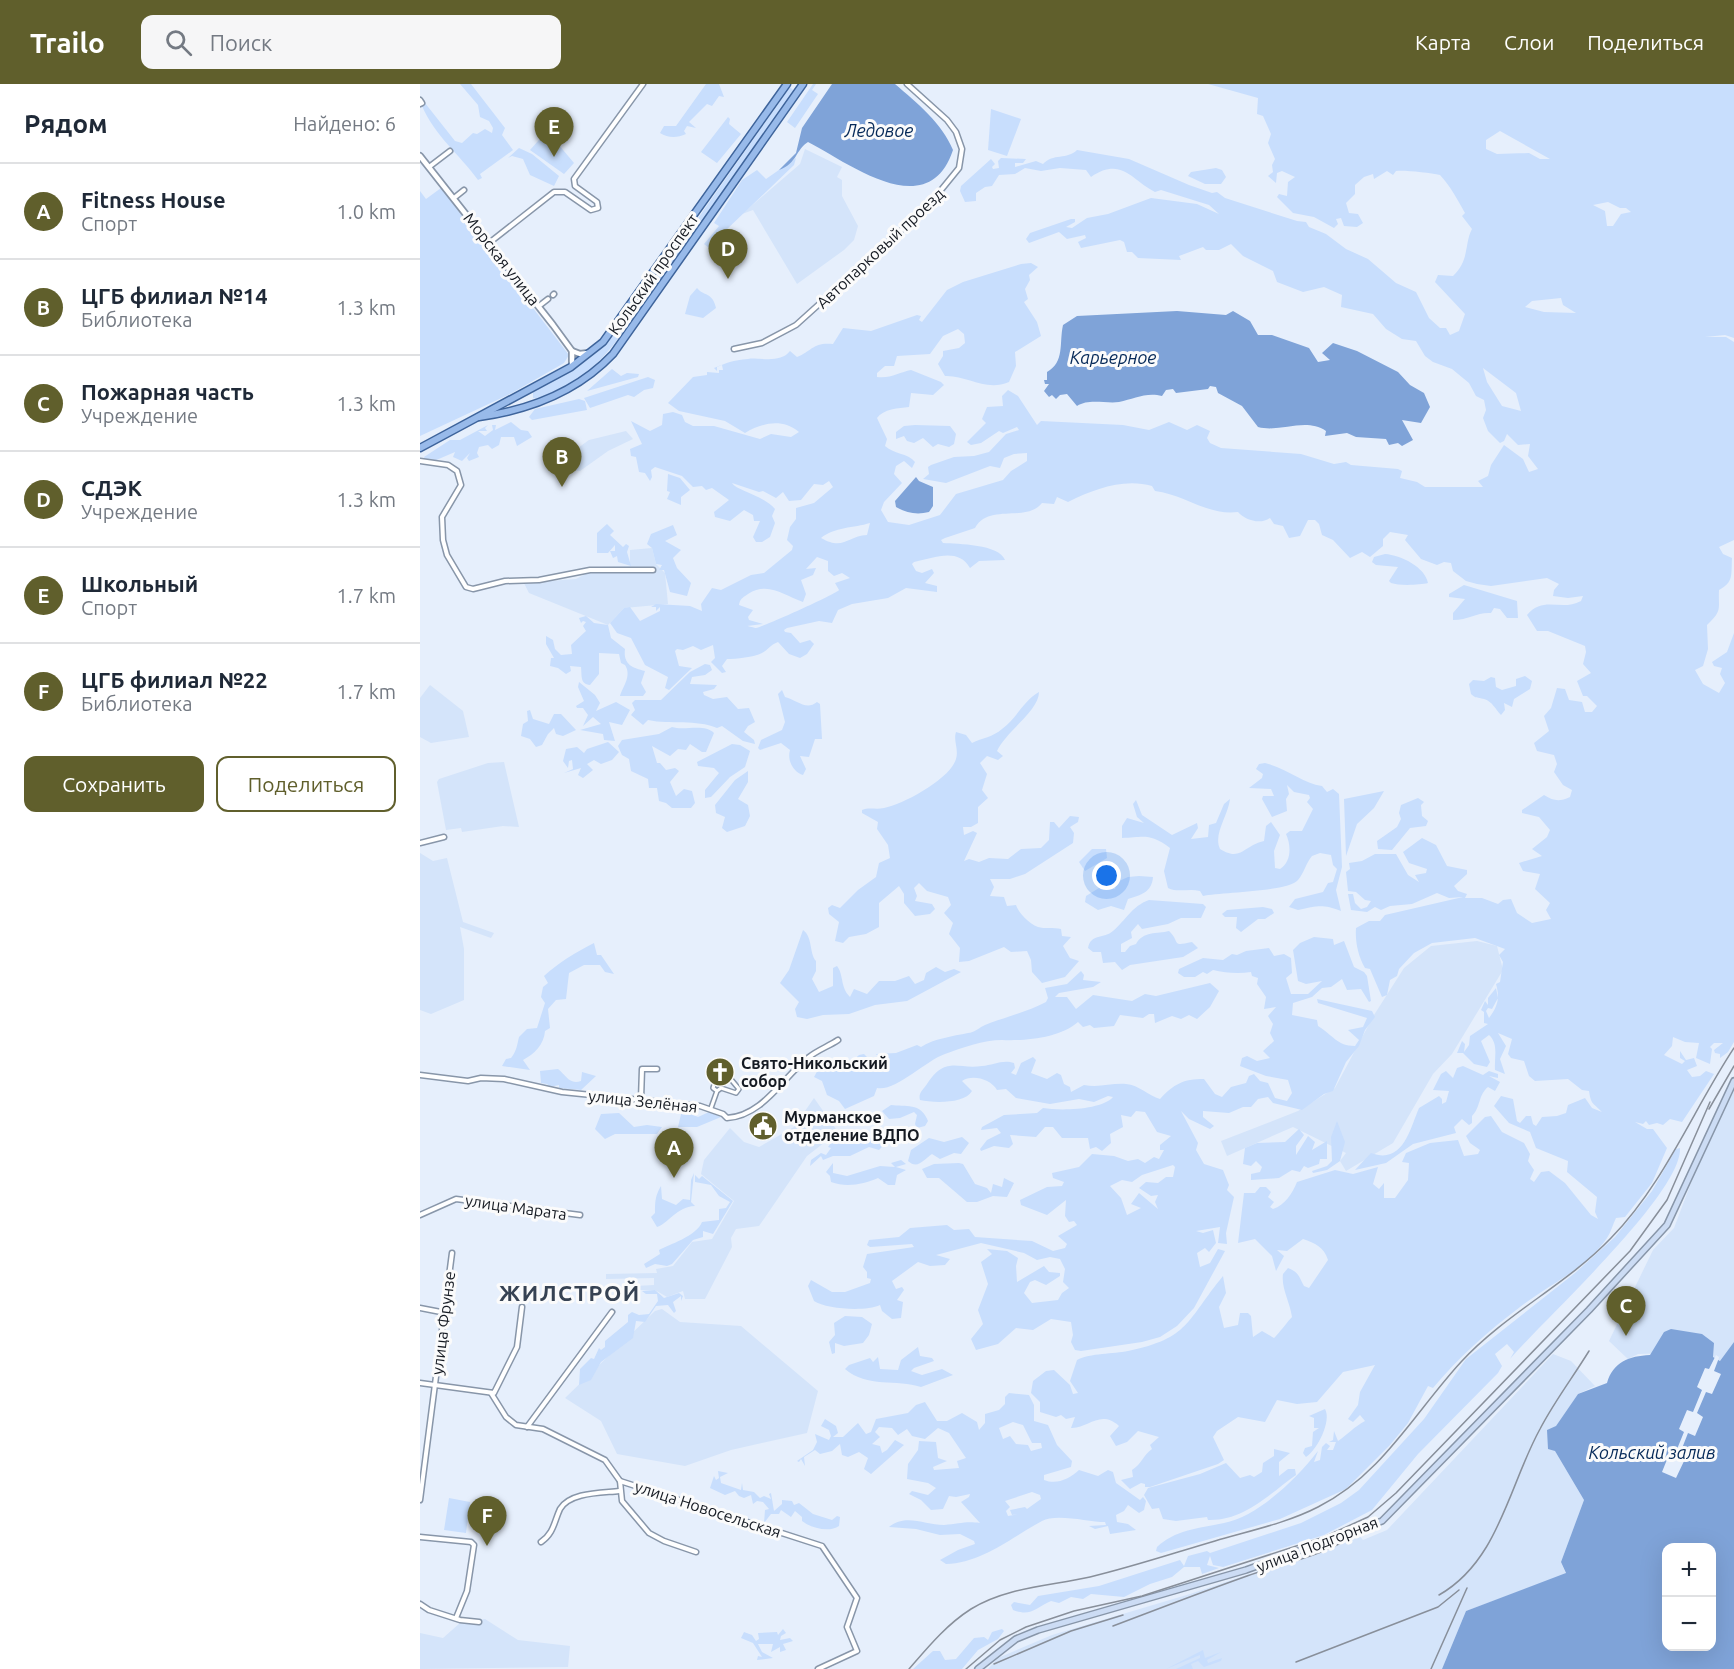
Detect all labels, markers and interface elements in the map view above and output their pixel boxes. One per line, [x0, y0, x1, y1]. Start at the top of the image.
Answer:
search box [141, 15, 561, 69]
icon: search [162, 26, 195, 59]
text: Trailo [30, 27, 105, 58]
text: Поиск [210, 30, 272, 55]
text: Карта [1415, 30, 1471, 54]
text: Слои [1504, 30, 1554, 54]
text: Поделиться [1587, 30, 1704, 54]
pin: E [534, 107, 574, 157]
text: Рядом [24, 109, 108, 138]
text: Найдено: 6 [293, 112, 396, 135]
water label: Ледовое [844, 120, 913, 140]
street label: Автопарковый проезд [813, 184, 947, 312]
text: Fitness House [81, 187, 226, 212]
text: A [36, 200, 51, 223]
text: 1.0 km [337, 200, 396, 223]
street label: Морская улица [460, 209, 544, 309]
street label: Кольский проспект [604, 210, 702, 338]
text: Спорт [81, 212, 137, 235]
pin: D [708, 230, 748, 279]
text: ЦГБ филиал №14 [81, 283, 268, 308]
text: B [37, 296, 50, 319]
text: 1.3 km [337, 296, 396, 319]
text: Библиотека [81, 308, 193, 331]
water label: Карьерное [1070, 347, 1156, 367]
text: Пожарная часть [81, 379, 254, 404]
text: C [37, 392, 50, 415]
text: 1.3 km [337, 392, 396, 415]
text: Учреждение [81, 404, 198, 427]
pin: B [542, 438, 582, 487]
text: СДЭК [81, 475, 142, 500]
text: D [36, 488, 51, 511]
text: 1.3 km [337, 488, 396, 511]
text: Учреждение [81, 500, 198, 523]
text: Школьный [81, 571, 198, 596]
text: E [38, 584, 49, 607]
text: 1.7 km [337, 584, 396, 607]
text: Спорт [81, 596, 137, 619]
text: ЦГБ филиал №22 [81, 667, 268, 692]
text: F [38, 680, 49, 703]
text: 1.7 km [337, 680, 396, 703]
text: Библиотека [81, 692, 193, 715]
button: Сохранить [24, 756, 204, 812]
button: Поделиться [216, 756, 396, 812]
your location [1092, 861, 1121, 890]
place label: Свято-Никольский собор [741, 1054, 888, 1090]
church icon: Свято-Никольский собор [704, 1056, 736, 1088]
street label: улица Зелёная [588, 1086, 698, 1116]
place label: Мурманское отделение ВДПО [784, 1108, 920, 1144]
public building icon: Мурманское отделение ВДПО [747, 1110, 779, 1142]
pin: A [654, 1128, 694, 1178]
street label: улица Марата [464, 1191, 568, 1223]
street label: улица Фрунзе [428, 1270, 458, 1376]
district label: ЖИЛСТРОЙ [499, 1280, 641, 1305]
pin: C [1606, 1286, 1646, 1336]
water label: Кольский залив [1588, 1442, 1716, 1462]
street label: улица Новосельская [633, 1477, 783, 1541]
pin: F [468, 1496, 506, 1546]
street label: улица Подгорная [1254, 1513, 1380, 1575]
map controls [1662, 1543, 1716, 1651]
button: + [1662, 1543, 1716, 1597]
button: − [1662, 1597, 1716, 1651]

